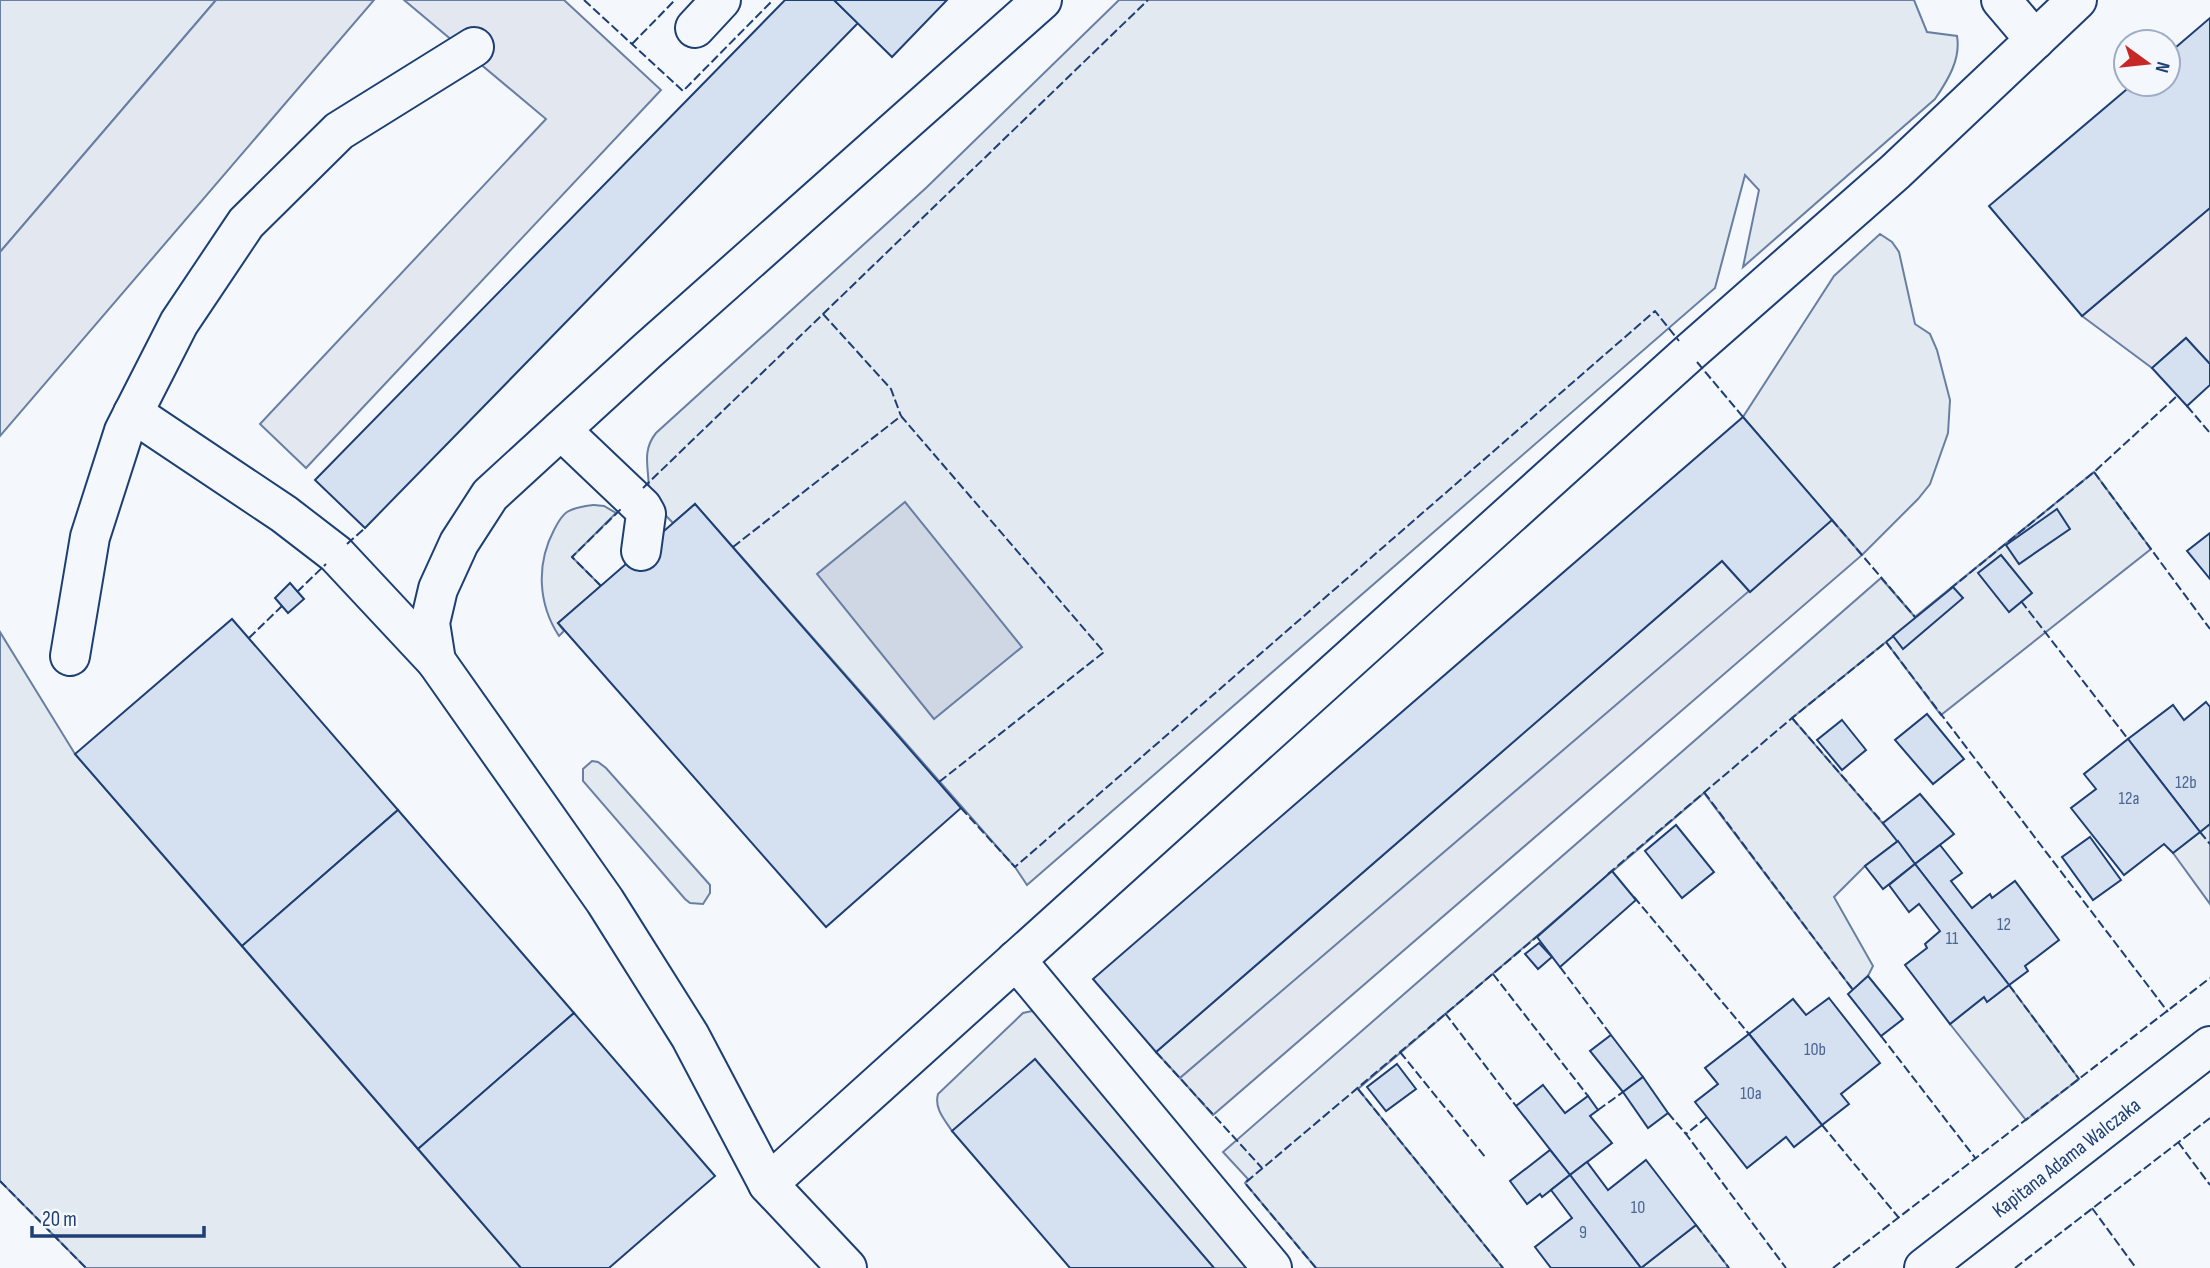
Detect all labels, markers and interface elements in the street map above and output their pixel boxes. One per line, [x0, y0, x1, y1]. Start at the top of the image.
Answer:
north arrow [2112, 28, 2182, 98]
text: N [2150, 59, 2174, 75]
house number: 12b [2175, 772, 2197, 793]
house number: 12a [2119, 788, 2139, 809]
house number: 12 [1997, 914, 2011, 935]
house number: 11 [1946, 928, 1959, 949]
house number: 10b [1804, 1039, 1826, 1060]
house number: 10a [1740, 1083, 1762, 1104]
street label: Kapitana Adama Walczaka [1987, 1092, 2145, 1223]
scale bar [32, 1194, 203, 1238]
house number: 10 [1631, 1197, 1645, 1218]
text: 20 m [42, 1207, 77, 1232]
house number: 9 [1579, 1222, 1587, 1243]

